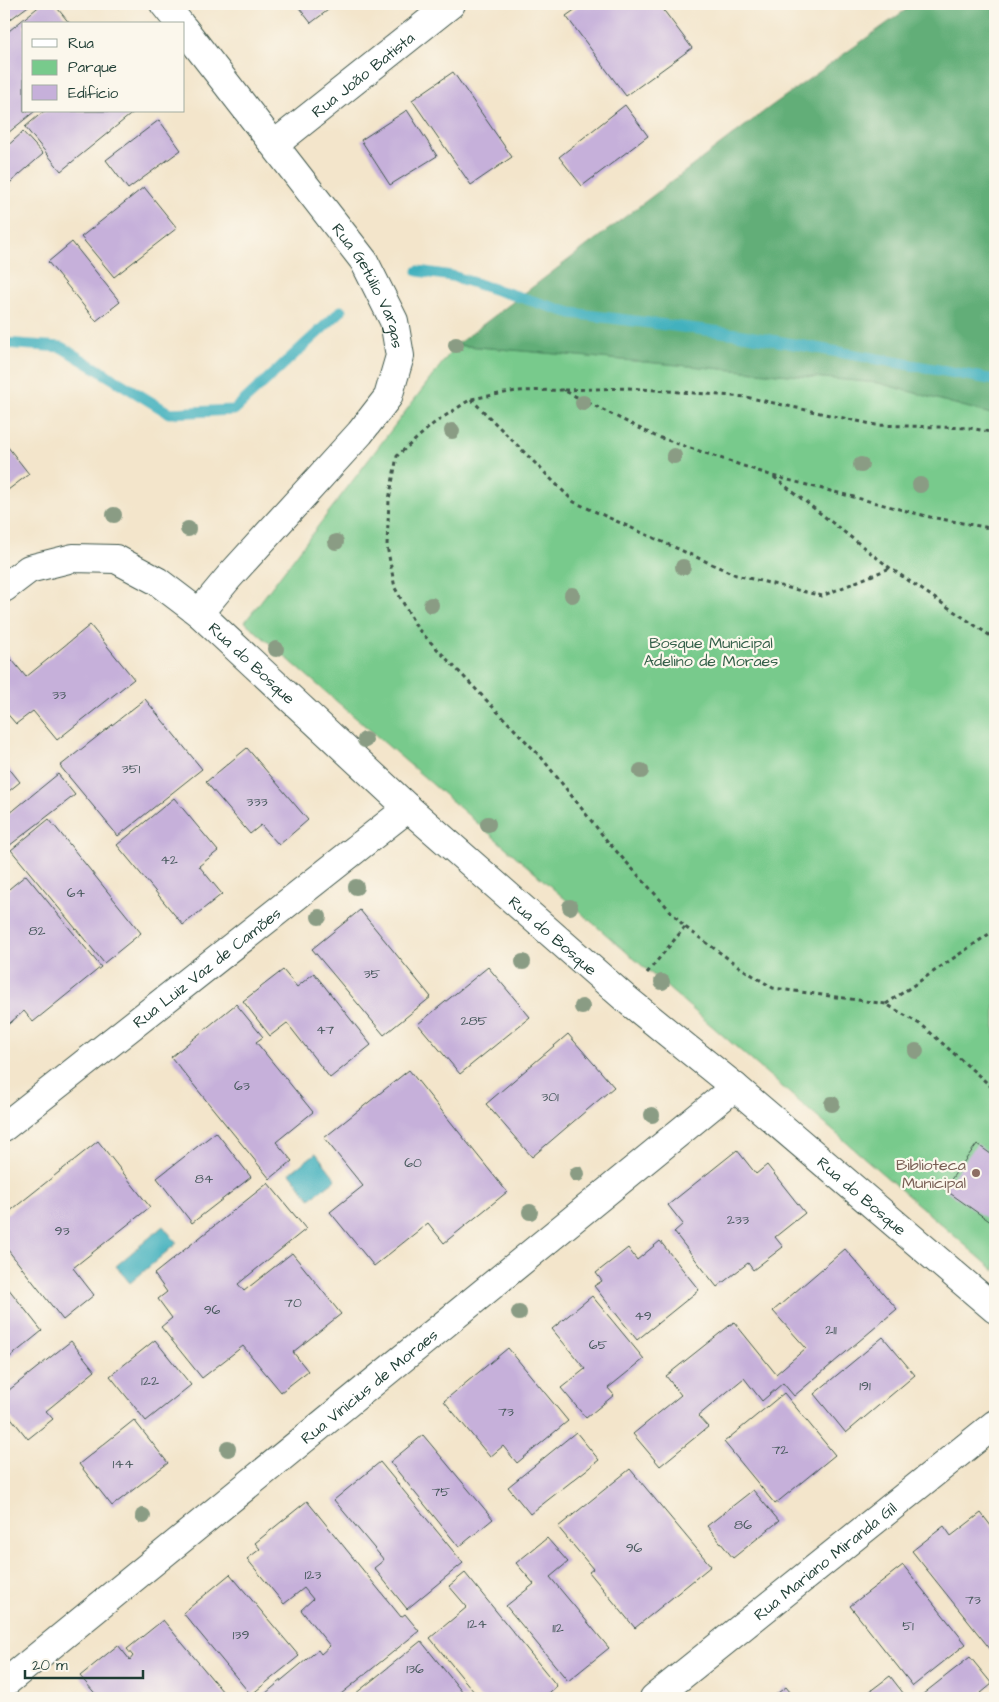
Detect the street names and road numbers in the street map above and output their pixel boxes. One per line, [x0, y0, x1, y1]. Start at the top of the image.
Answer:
street label: Rua João Batista [307, 27, 419, 123]
street label: Rua Getúlio Vargas [326, 219, 408, 350]
street label: Rua do Bosque [204, 618, 300, 710]
street label: Rua do Bosque [504, 891, 602, 981]
street label: Rua Luiz Vaz de Camões [128, 902, 286, 1033]
street label: Rua do Bosque [812, 1152, 911, 1241]
street label: Rua Vinicius de Moraes [296, 1324, 443, 1450]
street label: Rua Mariano Miranda Gil [749, 1497, 901, 1626]

